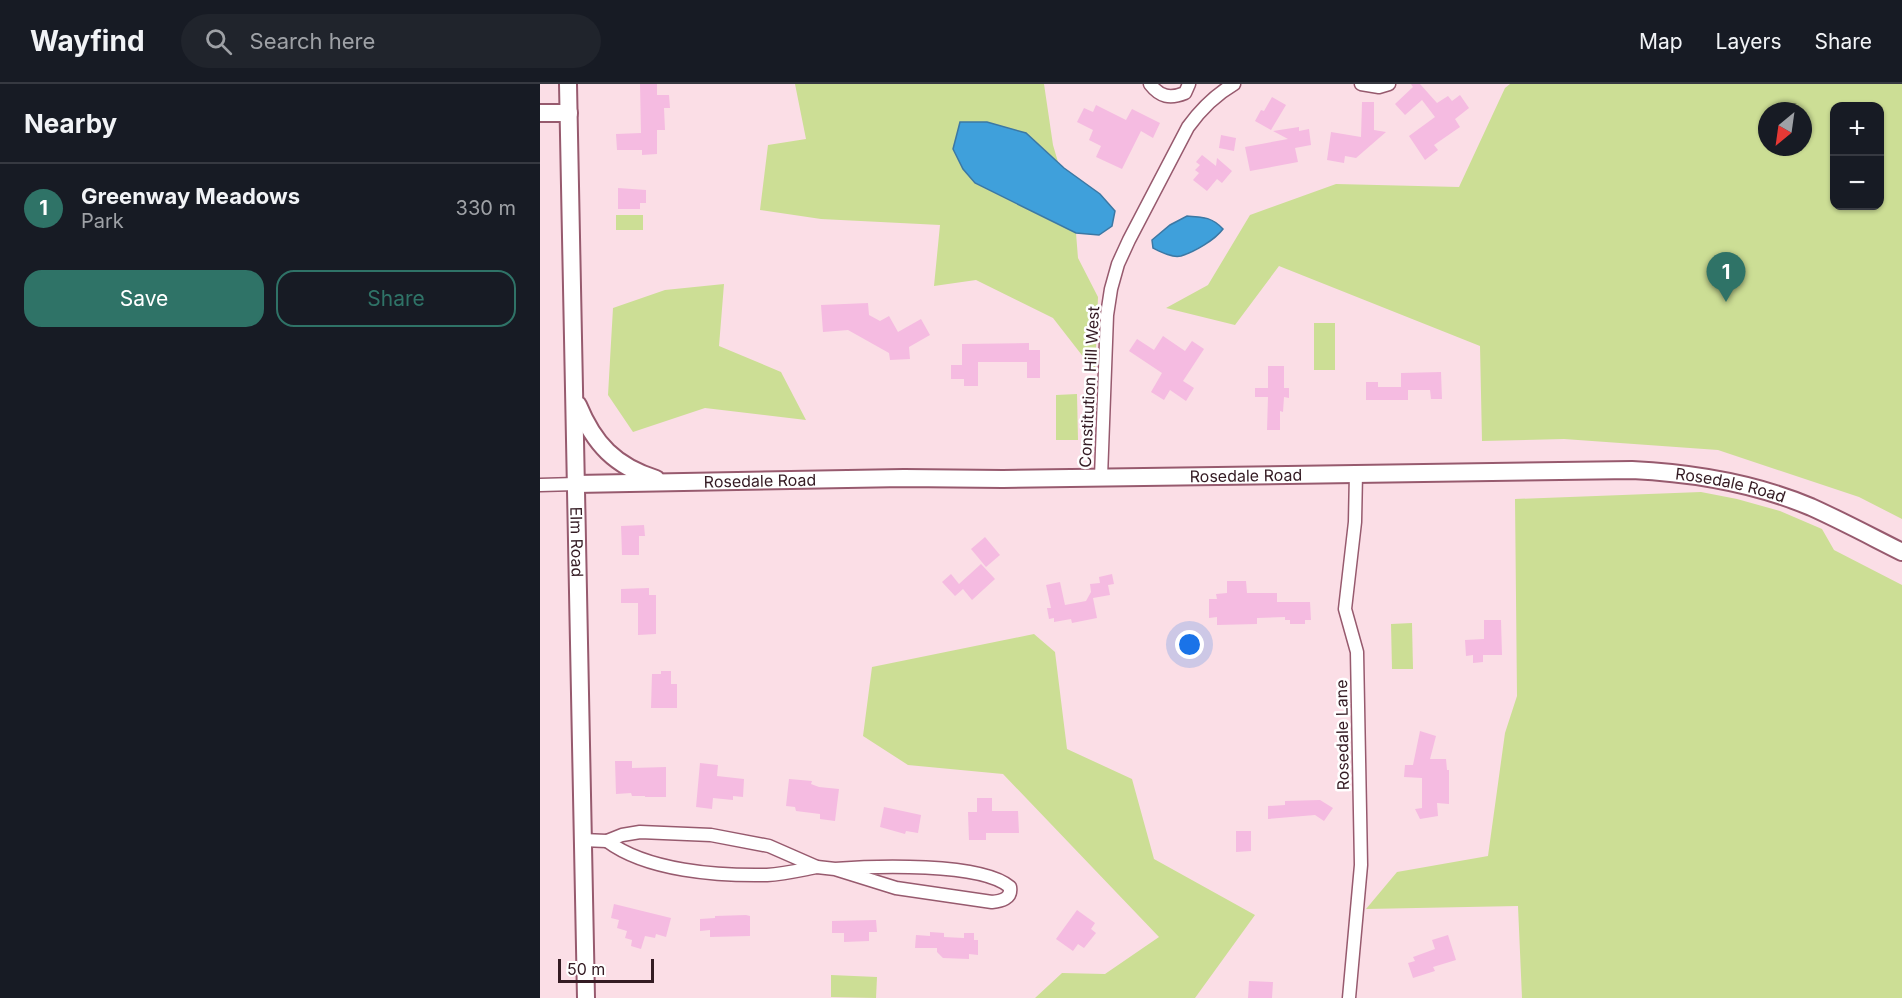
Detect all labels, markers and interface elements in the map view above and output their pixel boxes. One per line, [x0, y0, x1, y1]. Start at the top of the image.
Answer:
search box [181, 14, 601, 68]
text: Wayfind [30, 24, 145, 58]
icon: search [202, 25, 235, 58]
text: Search here [250, 28, 375, 54]
text: Map [1639, 29, 1683, 54]
text: Layers [1716, 29, 1782, 54]
text: Share [1815, 29, 1872, 54]
north arrow [1758, 102, 1812, 156]
map controls [1830, 102, 1884, 210]
button: + [1830, 102, 1884, 156]
text: Nearby [24, 108, 117, 139]
button: − [1830, 156, 1884, 210]
text: Greenway Meadows [81, 183, 300, 209]
text: 1 [39, 196, 48, 220]
text: 330 m [456, 196, 516, 220]
text: Park [81, 209, 124, 233]
pin: 1 [1706, 252, 1746, 302]
button: Save [24, 270, 264, 327]
button: Share [276, 270, 516, 327]
street label: Constitution Hill West [1075, 306, 1103, 468]
street label: Rosedale Road [1674, 463, 1788, 507]
street label: Rosedale Road [1190, 465, 1302, 486]
street label: Rosedale Road [704, 470, 816, 492]
street label: Elm Road [566, 506, 588, 577]
your location [1175, 630, 1204, 659]
street label: Rosedale Lane [1331, 679, 1353, 791]
scale bar [558, 956, 654, 984]
text: 50 m [567, 959, 605, 979]

